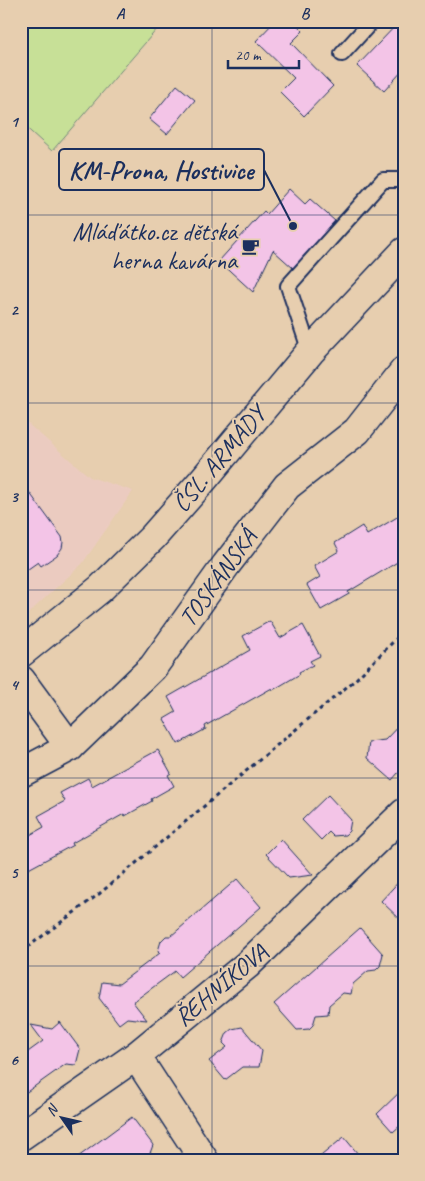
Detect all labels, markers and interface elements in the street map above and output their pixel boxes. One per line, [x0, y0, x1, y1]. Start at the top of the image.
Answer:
text: A [116, 4, 126, 24]
text: B [301, 4, 311, 24]
scale bar [228, 38, 299, 70]
text: 20 m [235, 46, 262, 65]
text: 1 [10, 112, 19, 132]
callout: KM-Prona, Hostivice [59, 149, 264, 190]
text: KM-Prona, Hostivice [69, 154, 256, 187]
place label: Mláďátko.cz dětská herna kavárna [72, 216, 239, 277]
cafe icon: Mláďátko.cz dětská herna kavárna [241, 236, 261, 256]
text: 2 [10, 300, 19, 320]
street label: ČSL. ARMÁDY [165, 397, 275, 519]
text: 3 [10, 487, 19, 507]
street label: TOSKÁNSKÁ [172, 520, 266, 633]
text: 4 [10, 675, 19, 695]
text: 5 [11, 863, 20, 883]
street label: ŘEHNÍKOVA [168, 936, 275, 1033]
text: 6 [10, 1050, 19, 1070]
north arrow [38, 1094, 88, 1144]
text: N [42, 1101, 62, 1119]

